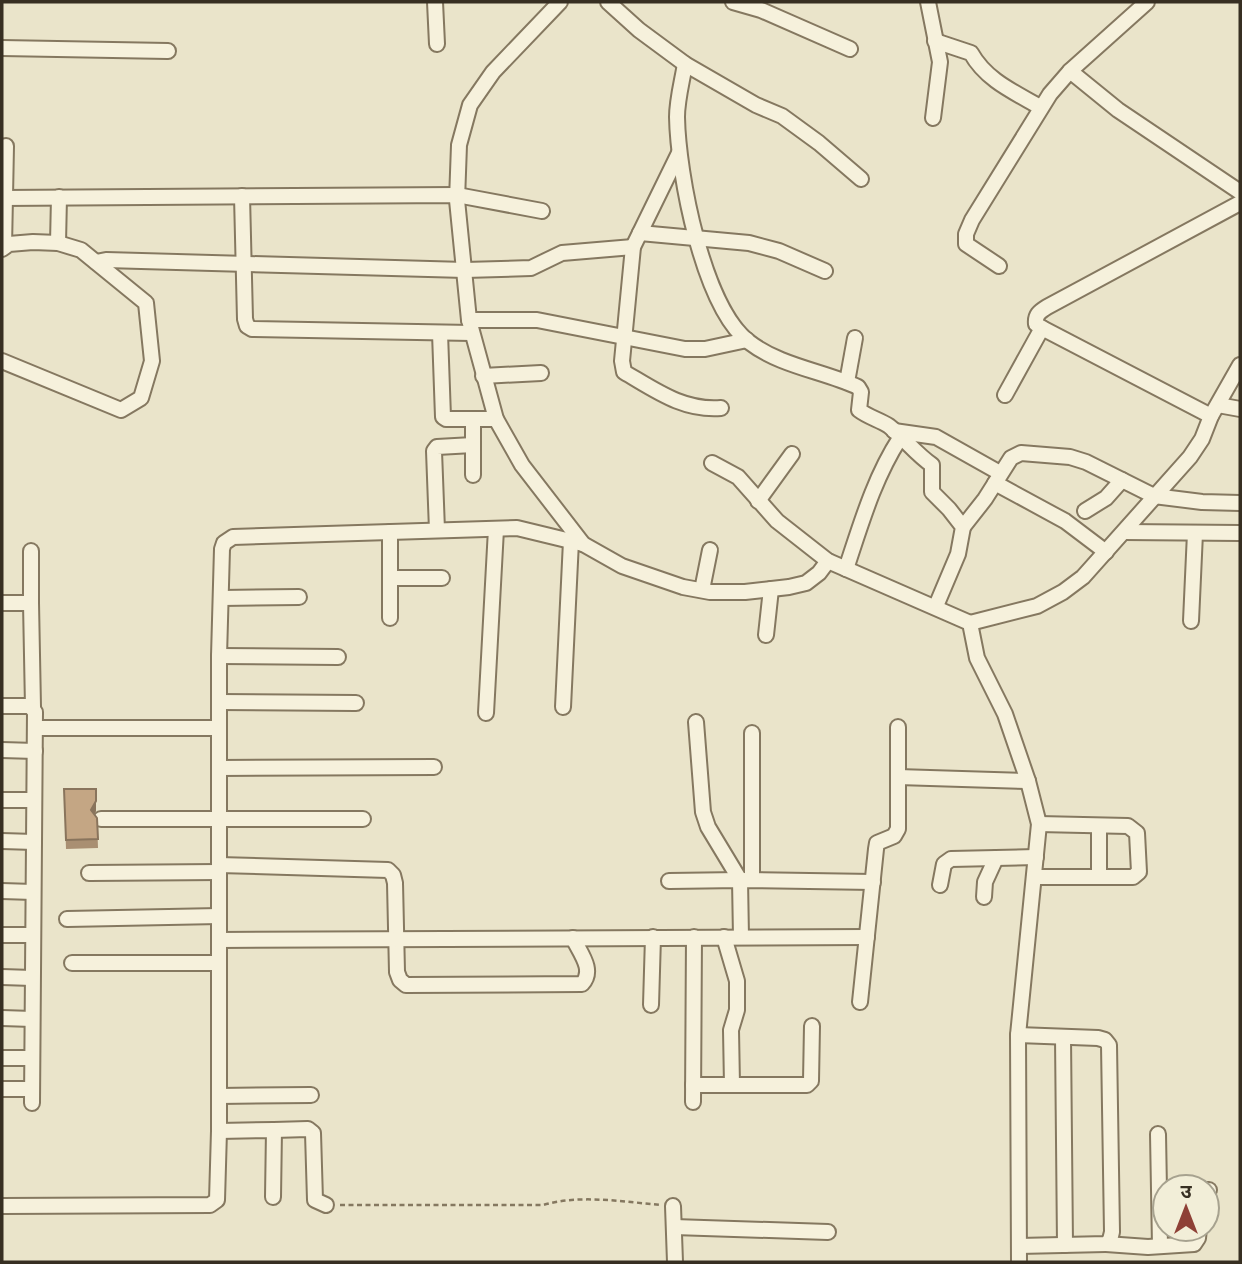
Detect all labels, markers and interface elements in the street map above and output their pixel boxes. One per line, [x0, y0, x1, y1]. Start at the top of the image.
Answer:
north arrow [1151, 1173, 1221, 1243]
text: उ [1180, 1181, 1192, 1202]

